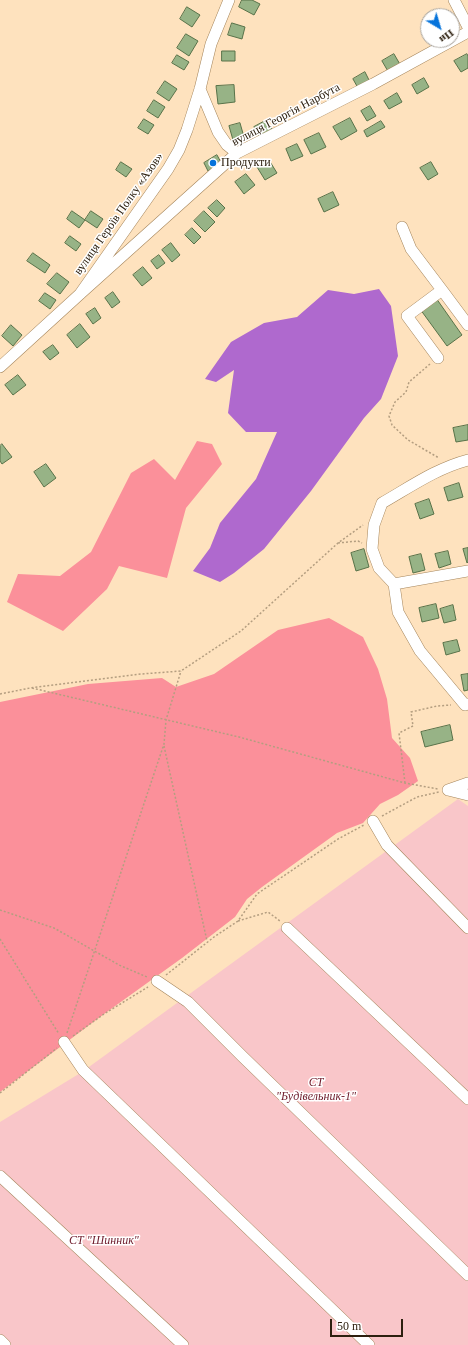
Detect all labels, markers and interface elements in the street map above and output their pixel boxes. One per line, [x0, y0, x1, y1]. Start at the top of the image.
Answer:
north arrow [420, 8, 460, 48]
text: Пн [437, 27, 456, 46]
street label: вулиця Георгія Нарбута [229, 80, 343, 150]
street label: вулиця Героїв Полку «Азов» [71, 150, 167, 278]
place label: Продукти [221, 156, 271, 170]
marker: Продукти [208, 158, 218, 168]
park label: СТ "Будівельник-1" [276, 1076, 356, 1104]
park label: СТ "Шинник" [69, 1234, 139, 1248]
scale bar [332, 1311, 405, 1337]
text: 50 m [337, 1319, 361, 1333]

